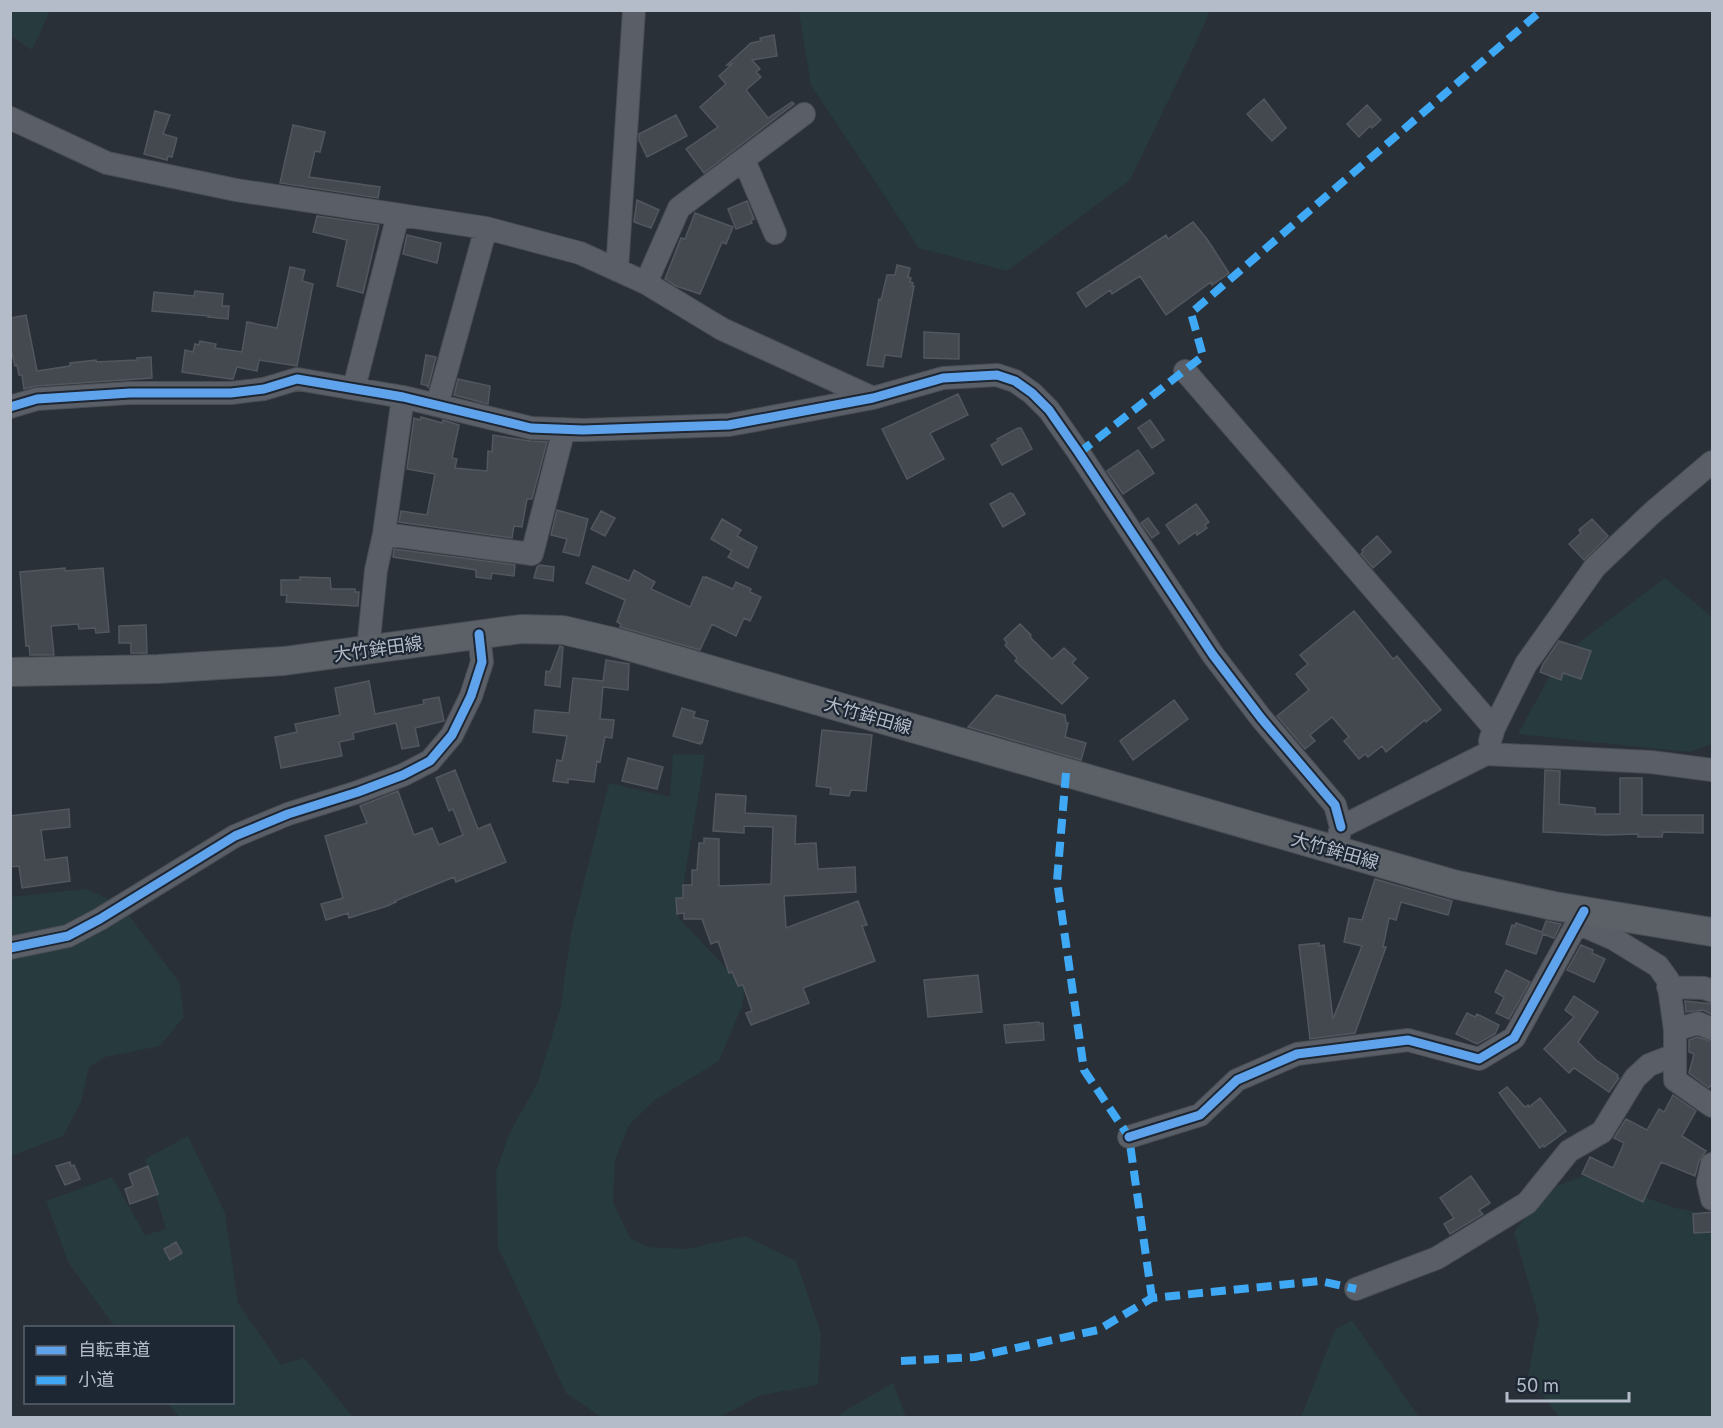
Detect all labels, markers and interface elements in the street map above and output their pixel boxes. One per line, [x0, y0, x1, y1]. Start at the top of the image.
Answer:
street label: 大竹鉾田線 [332, 632, 424, 665]
street label: 大竹鉾田線 [822, 693, 914, 738]
street label: 大竹鉾田線 [1289, 828, 1381, 873]
legend [24, 1326, 234, 1404]
text: 自転車道 [78, 1339, 150, 1360]
scale bar [1507, 1365, 1628, 1403]
text: 小道 [78, 1369, 114, 1390]
text: 50 m [1516, 1375, 1559, 1396]

